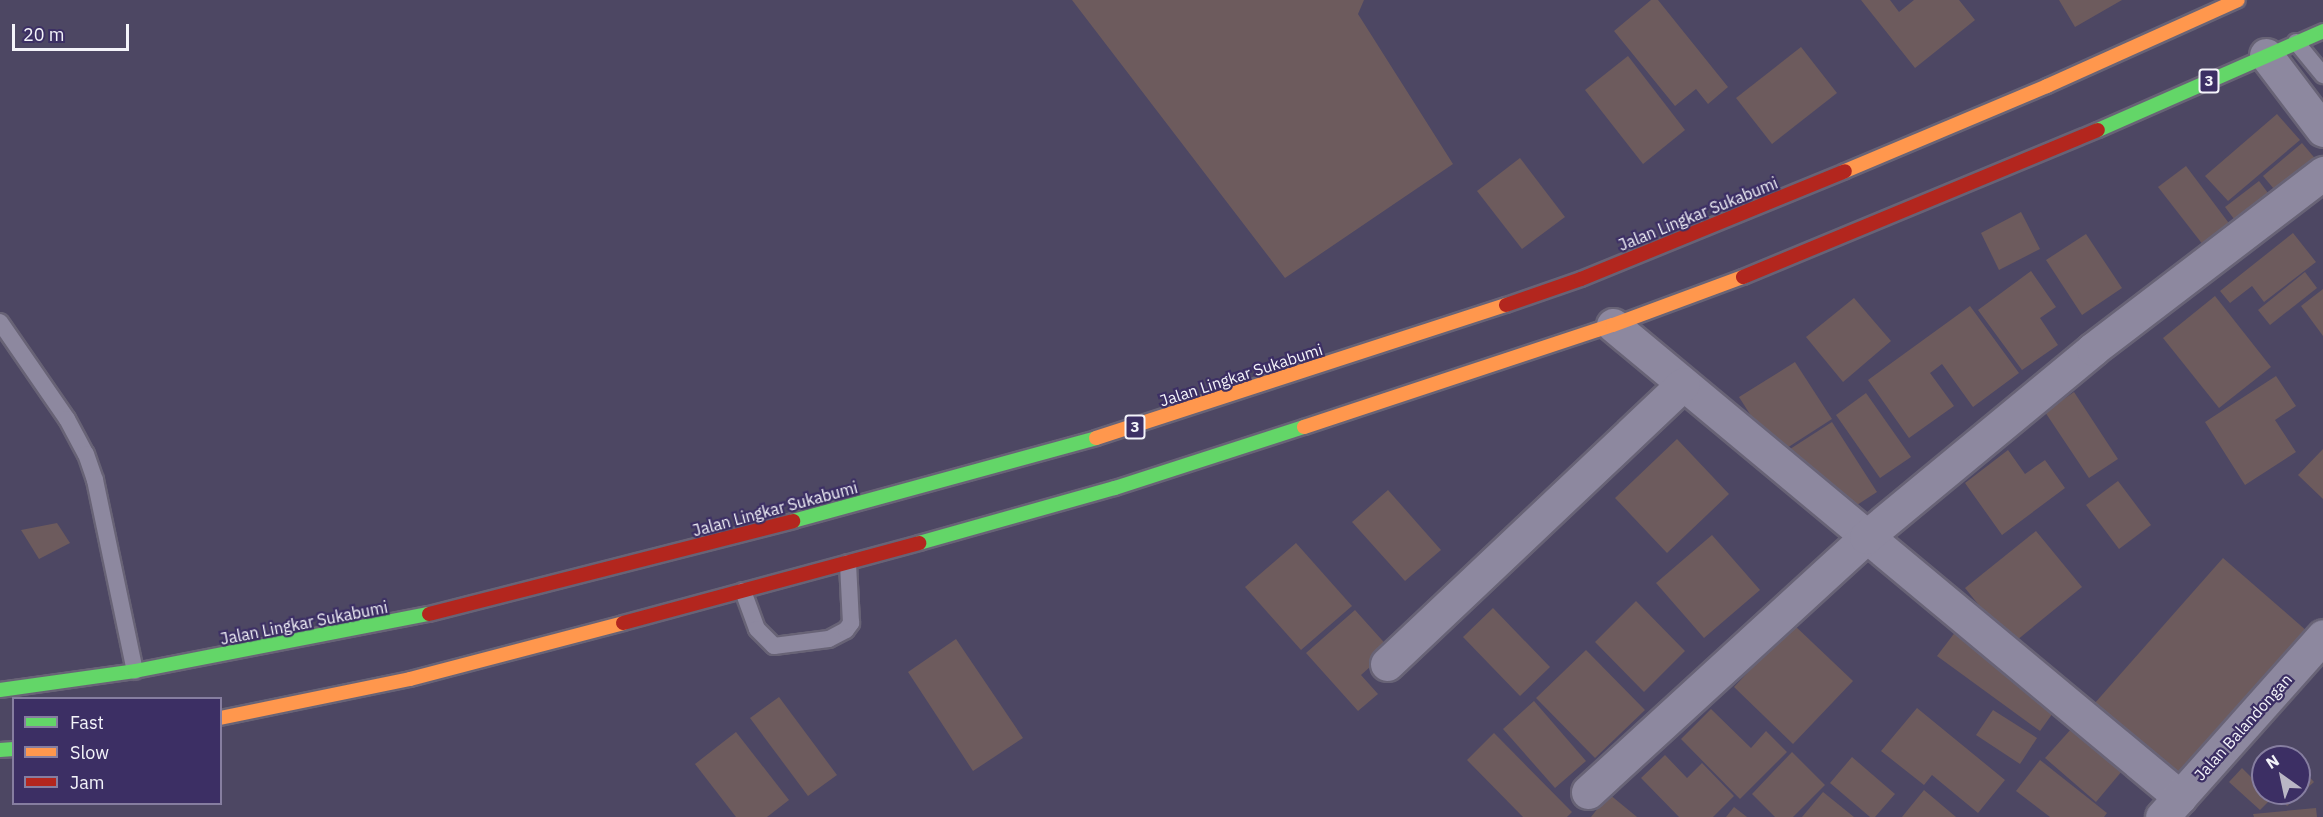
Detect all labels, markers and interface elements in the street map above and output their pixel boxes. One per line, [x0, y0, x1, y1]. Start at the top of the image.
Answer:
scale bar [15, 12, 132, 50]
text: 20 m [23, 23, 65, 46]
road number: 3 [2198, 69, 2220, 93]
street label: Jalan Lingkar Sukabumi [1616, 173, 1780, 255]
street label: Jalan Lingkar Sukabumi [1157, 340, 1325, 410]
road number: 3 [1124, 415, 1146, 439]
street label: Jalan Lingkar Sukabumi [690, 478, 860, 540]
street label: Jalan Lingkar Sukabumi [219, 597, 389, 649]
street label: Jalan Balandongan [2190, 670, 2296, 784]
legend [12, 697, 222, 805]
text: Fast [70, 711, 104, 734]
text: Slow [70, 741, 109, 764]
north arrow [2251, 745, 2311, 805]
text: N [2262, 750, 2283, 773]
text: Jam [70, 771, 105, 794]

